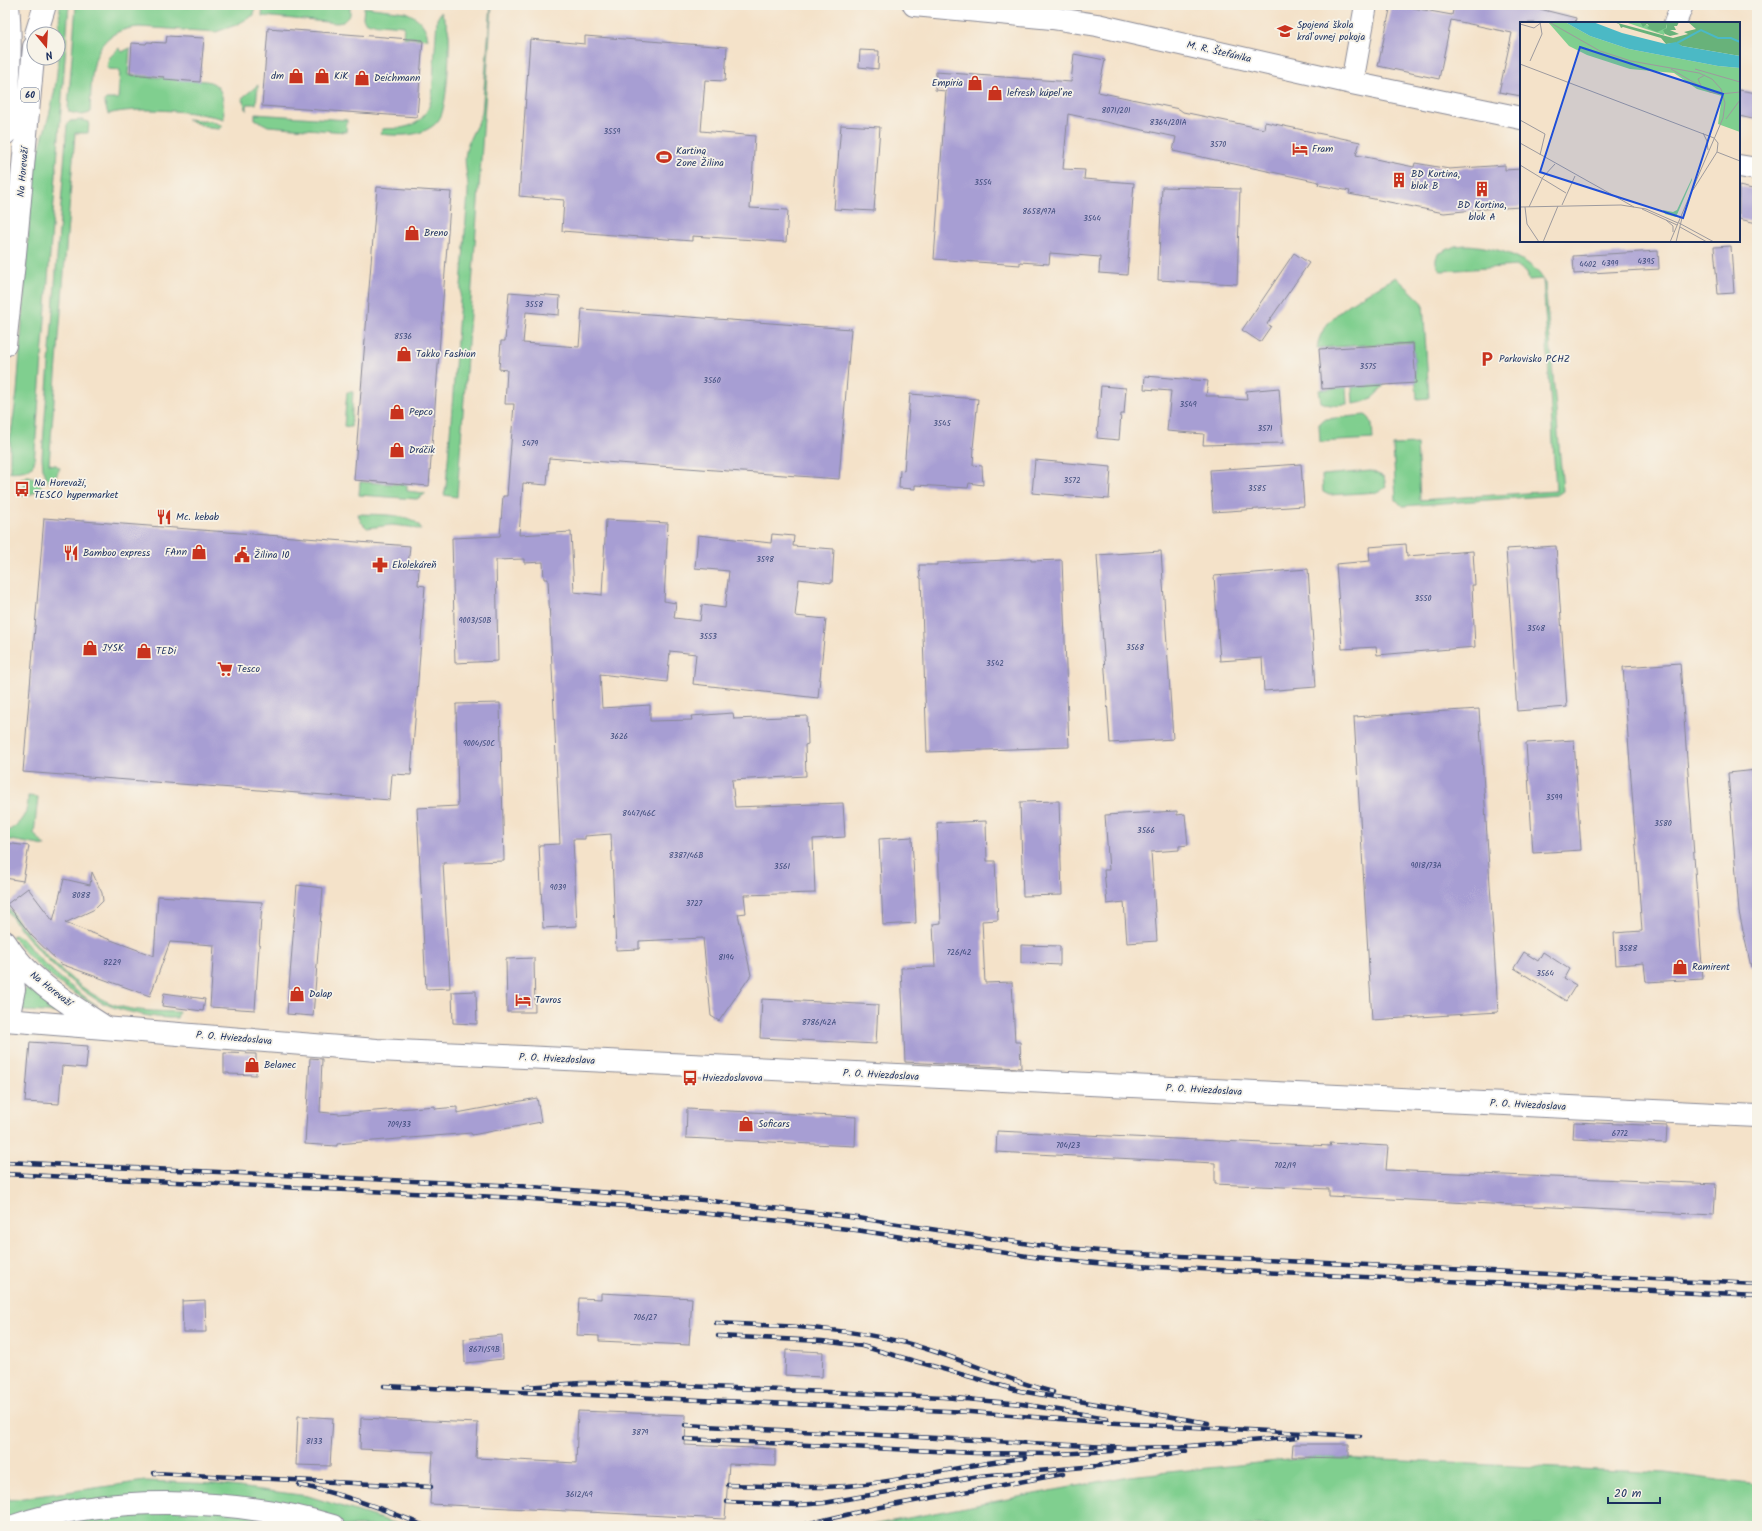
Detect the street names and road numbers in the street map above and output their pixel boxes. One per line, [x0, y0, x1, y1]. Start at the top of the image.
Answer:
street label: M. R. Štefánika [1185, 37, 1253, 67]
road number: 60 [21, 88, 39, 102]
street label: Na Horevaží [13, 145, 33, 198]
street label: Na Horevaží [26, 967, 77, 1012]
street label: P. O. Hviezdoslava [195, 1027, 273, 1049]
street label: P. O. Hviezdoslava [518, 1049, 596, 1069]
street label: P. O. Hviezdoslava [842, 1065, 920, 1085]
street label: P. O. Hviezdoslava [1165, 1080, 1243, 1100]
street label: P. O. Hviezdoslava [1489, 1095, 1567, 1115]

